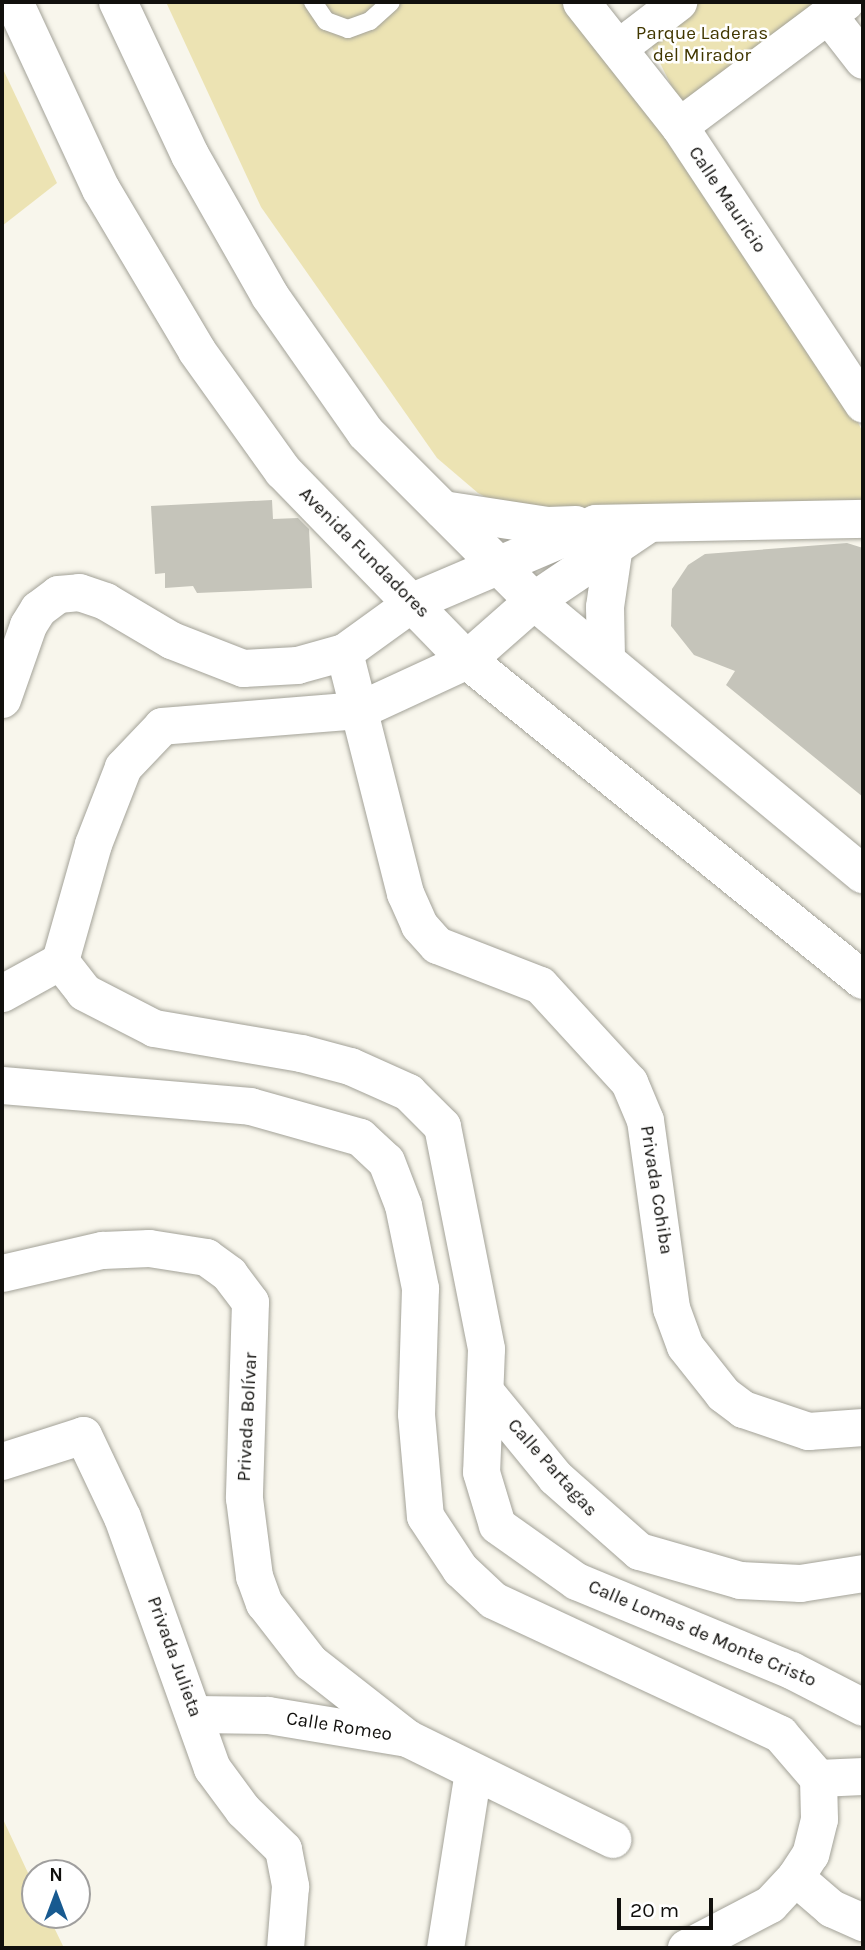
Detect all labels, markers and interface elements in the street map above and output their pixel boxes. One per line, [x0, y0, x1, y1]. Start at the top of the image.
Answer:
park label: Parque Laderas del Mirador [636, 23, 768, 67]
street label: Calle Mauricio [683, 142, 771, 258]
street label: Avenida Fundadores [294, 483, 434, 623]
street label: Privada Cohiba [635, 1124, 677, 1256]
street label: Privada Bolívar [233, 1352, 263, 1482]
street label: Calle Partagas [502, 1414, 602, 1522]
street label: Calle Lomas de Monte Cristo [585, 1576, 819, 1692]
street label: Privada Julieta [142, 1594, 206, 1720]
street label: Calle Romeo [284, 1707, 394, 1747]
north arrow [21, 1859, 91, 1929]
text: N [49, 1864, 63, 1886]
scale bar [620, 1884, 716, 1928]
text: 20 m [630, 1898, 679, 1922]

